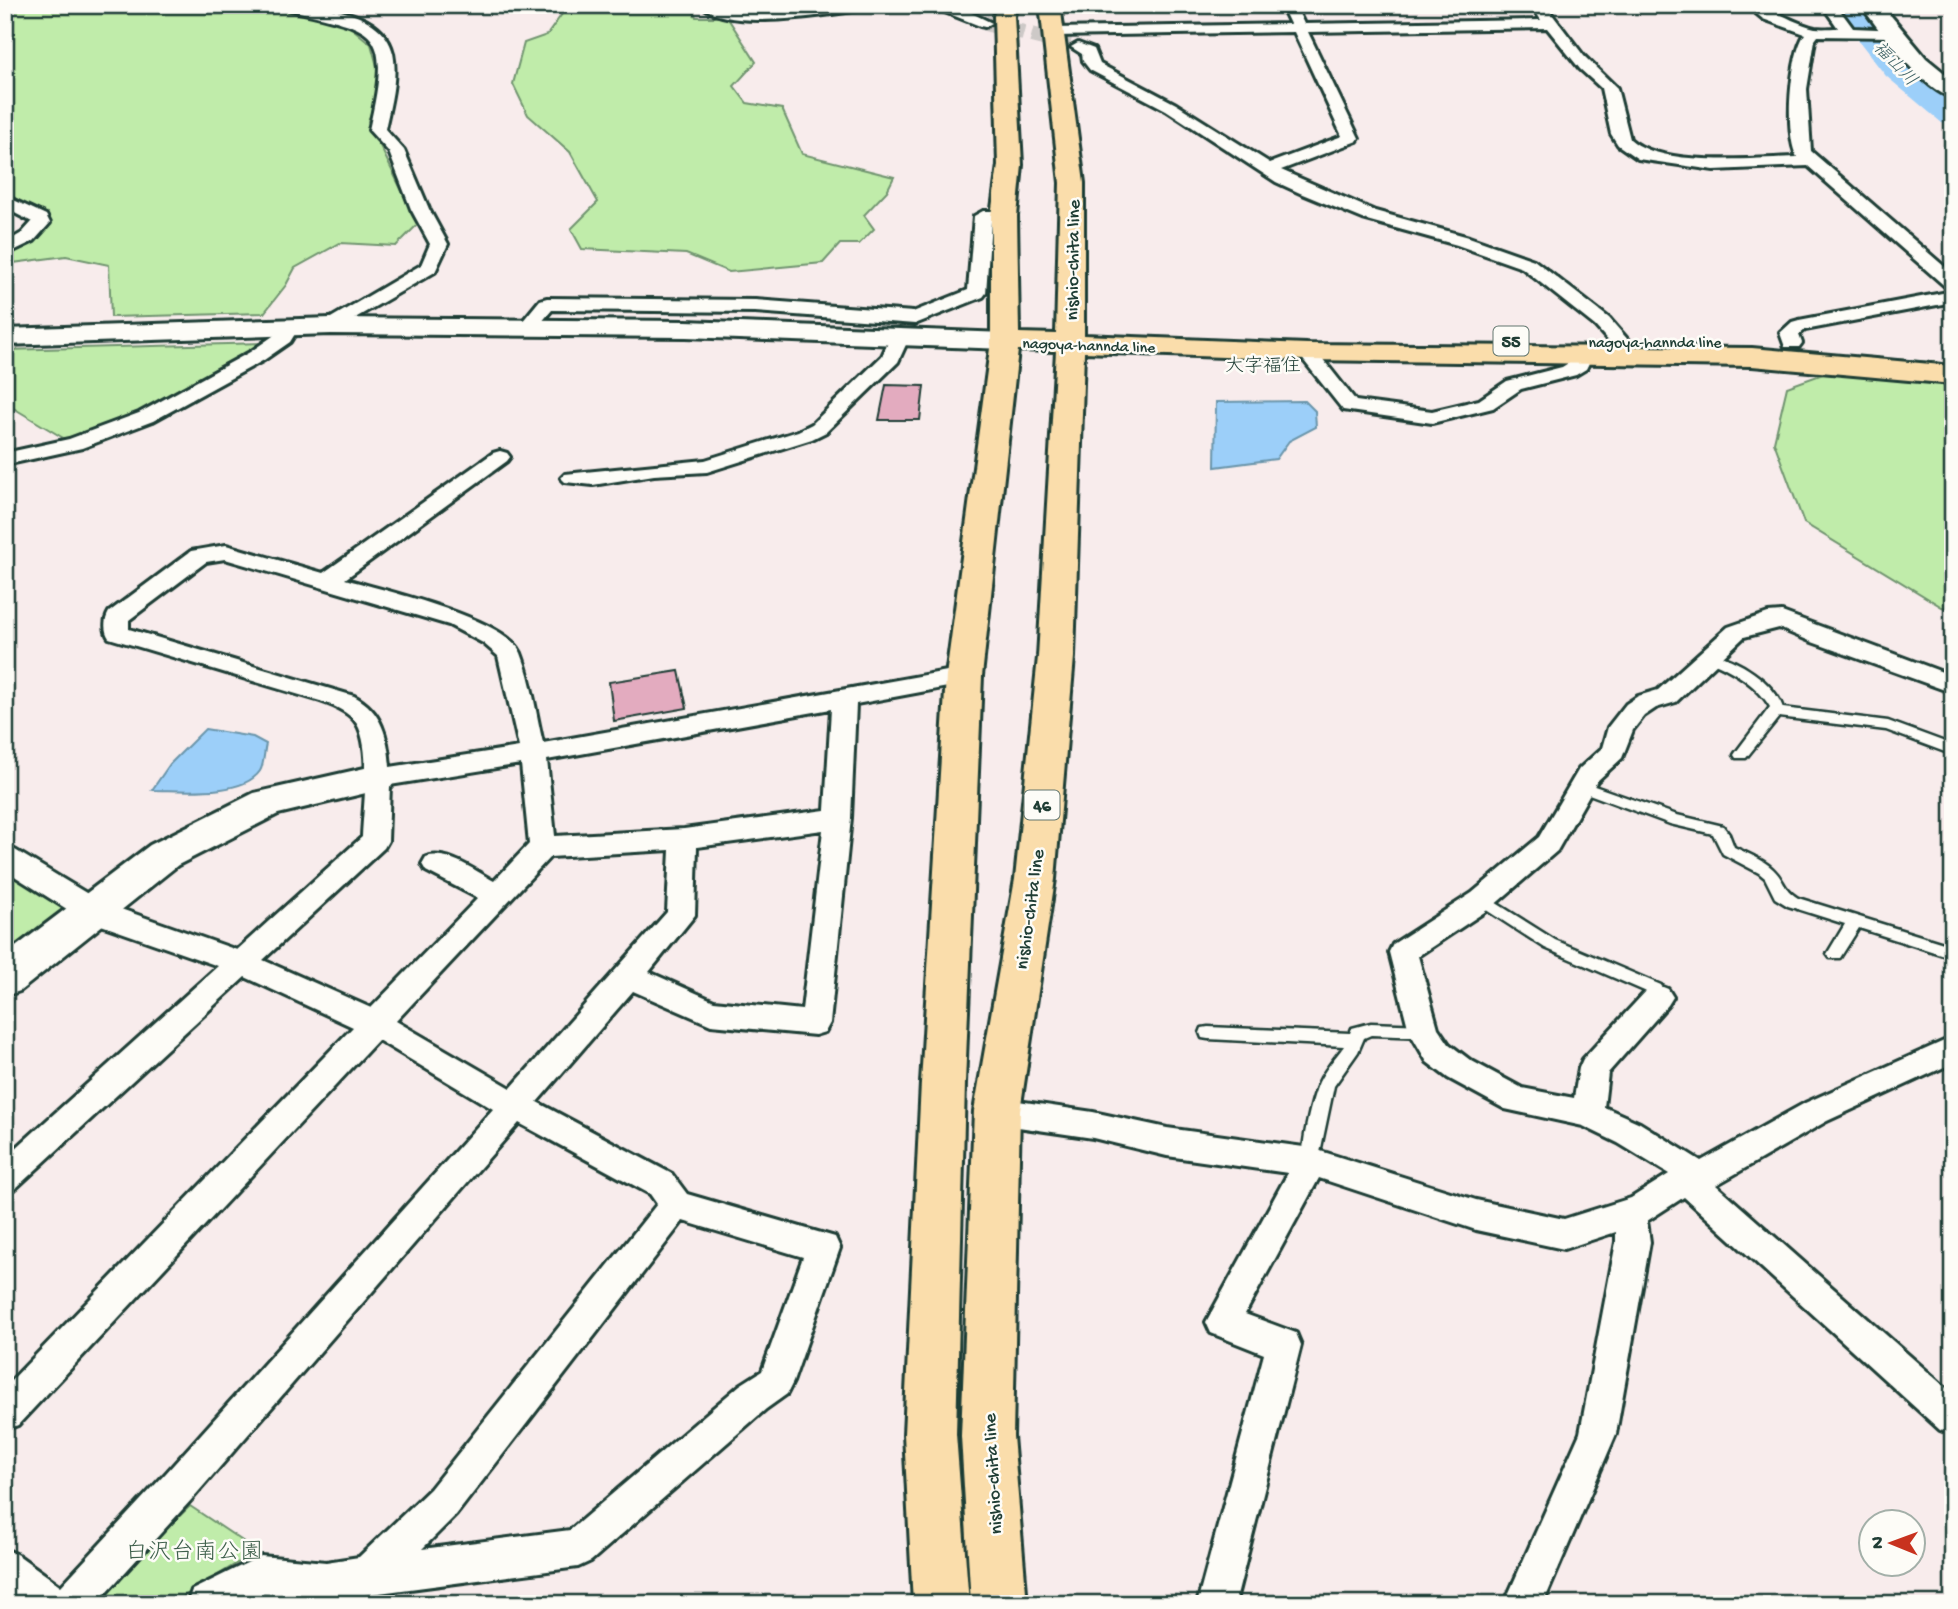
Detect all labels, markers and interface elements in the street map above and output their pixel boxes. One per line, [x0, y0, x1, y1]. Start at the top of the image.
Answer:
water label: 福山川 [1868, 38, 1921, 91]
street label: nishio-chita line [1062, 199, 1087, 321]
road number: 55 [1494, 326, 1528, 356]
street label: nagoya-hannda line [1588, 335, 1722, 354]
street label: nagoya-hannda line [1022, 336, 1157, 359]
district label: 大字福住 [1225, 355, 1301, 379]
road number: 46 [1024, 790, 1060, 820]
street label: nishio-chita line [1012, 848, 1051, 971]
street label: nishio-chita line [980, 1413, 1009, 1535]
north arrow [1856, 1508, 1926, 1578]
text: N [1867, 1536, 1890, 1549]
park label: 白沢台南公園 [125, 1539, 263, 1567]

